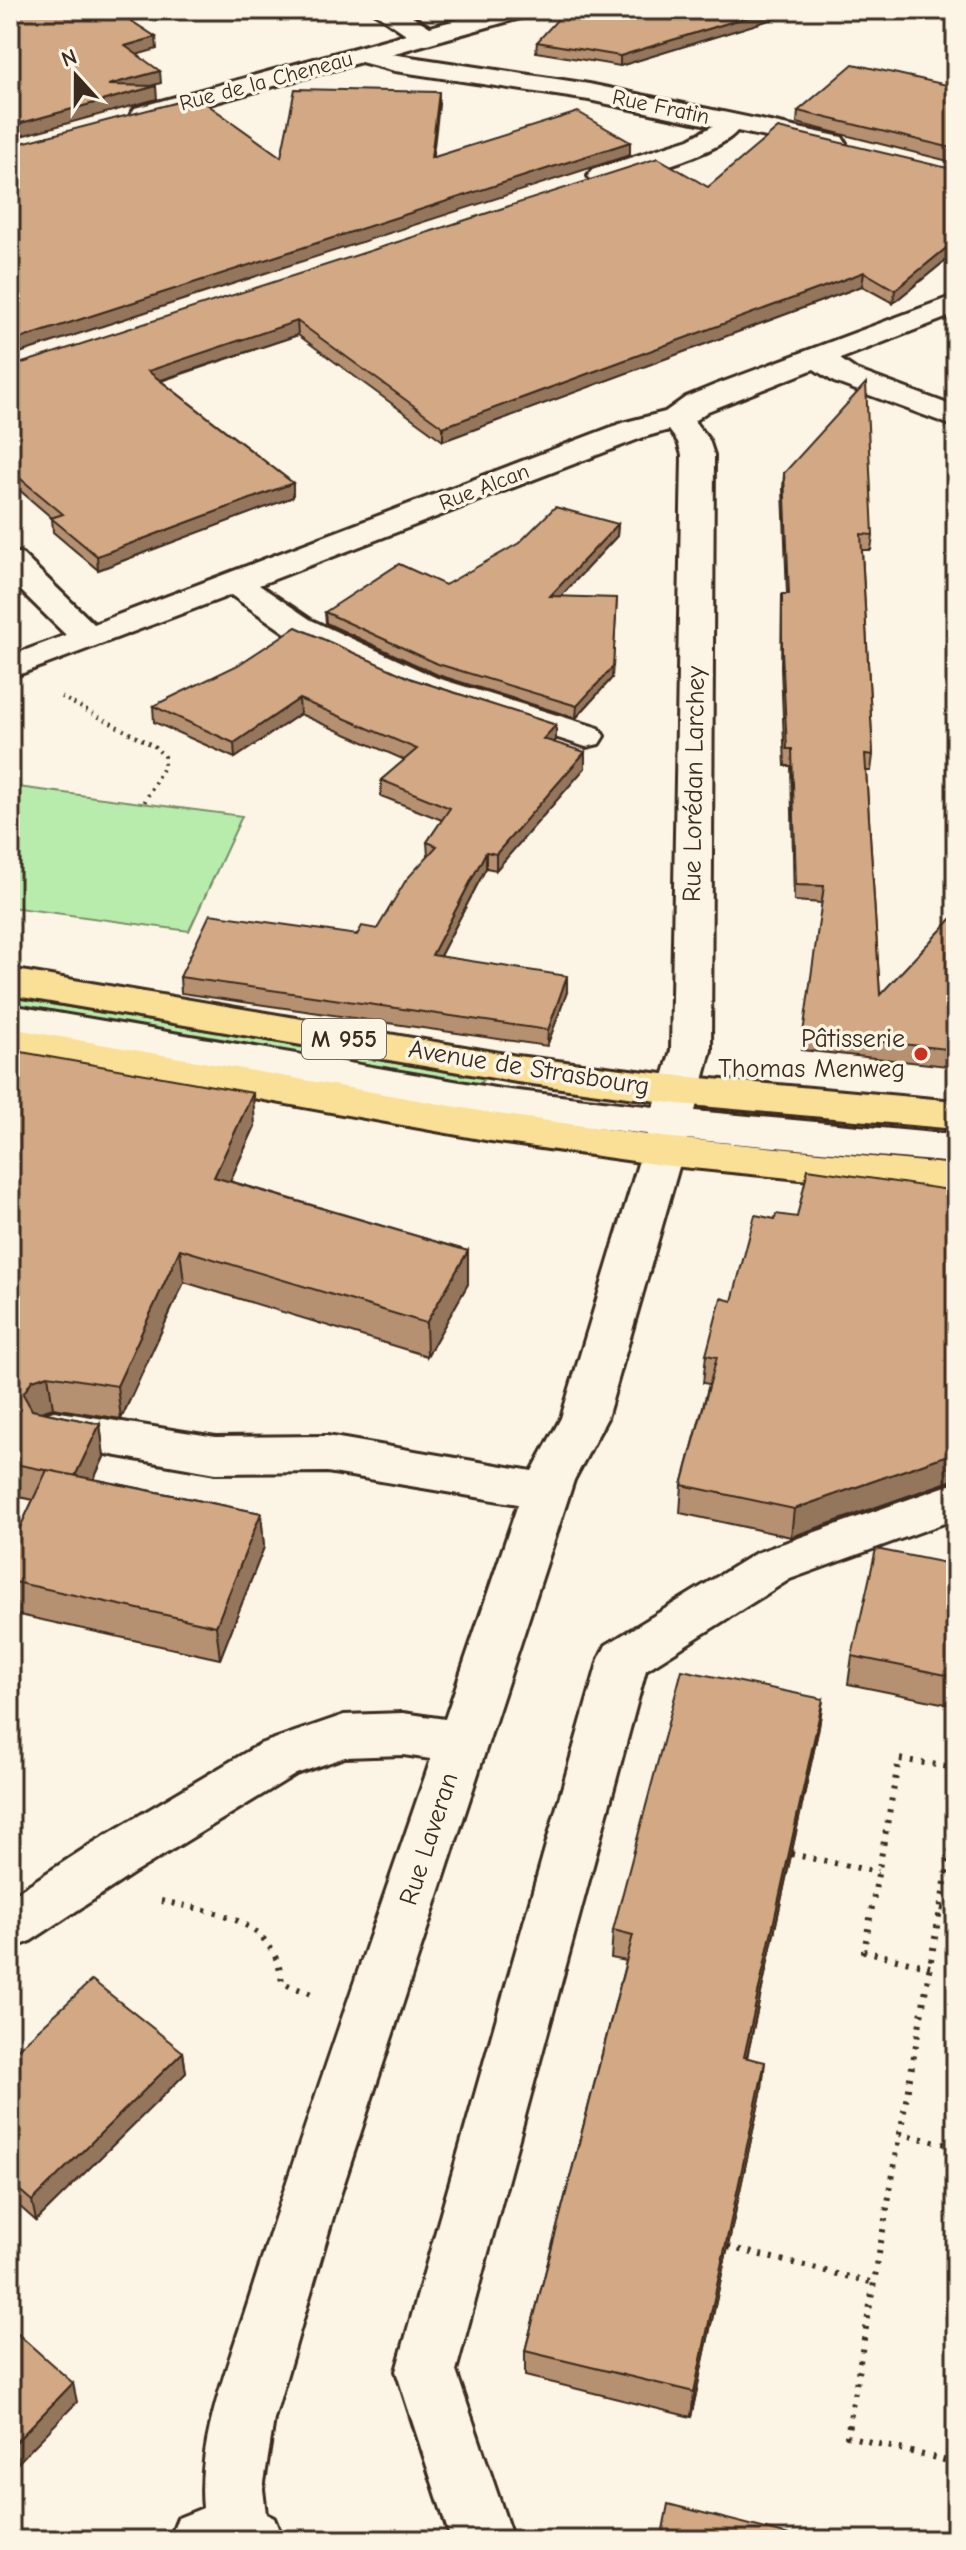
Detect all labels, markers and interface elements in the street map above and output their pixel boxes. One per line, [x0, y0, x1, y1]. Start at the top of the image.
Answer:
north arrow [36, 36, 116, 116]
text: N [58, 44, 81, 73]
street label: Rue de la Cheneau [176, 45, 356, 117]
street label: Rue Fratin [610, 84, 712, 130]
street label: Rue Alcan [435, 458, 533, 516]
street label: Rue Lorédan Larchey [677, 665, 711, 902]
road number: M 955 [302, 1019, 386, 1059]
place label: Pâtisserie Thomas Menweg [718, 1024, 905, 1084]
street label: Avenue de Strasbourg [406, 1034, 652, 1102]
marker: Pâtisserie Thomas Menweg [912, 1045, 930, 1063]
street label: Rue Laveran [393, 1769, 465, 1909]

